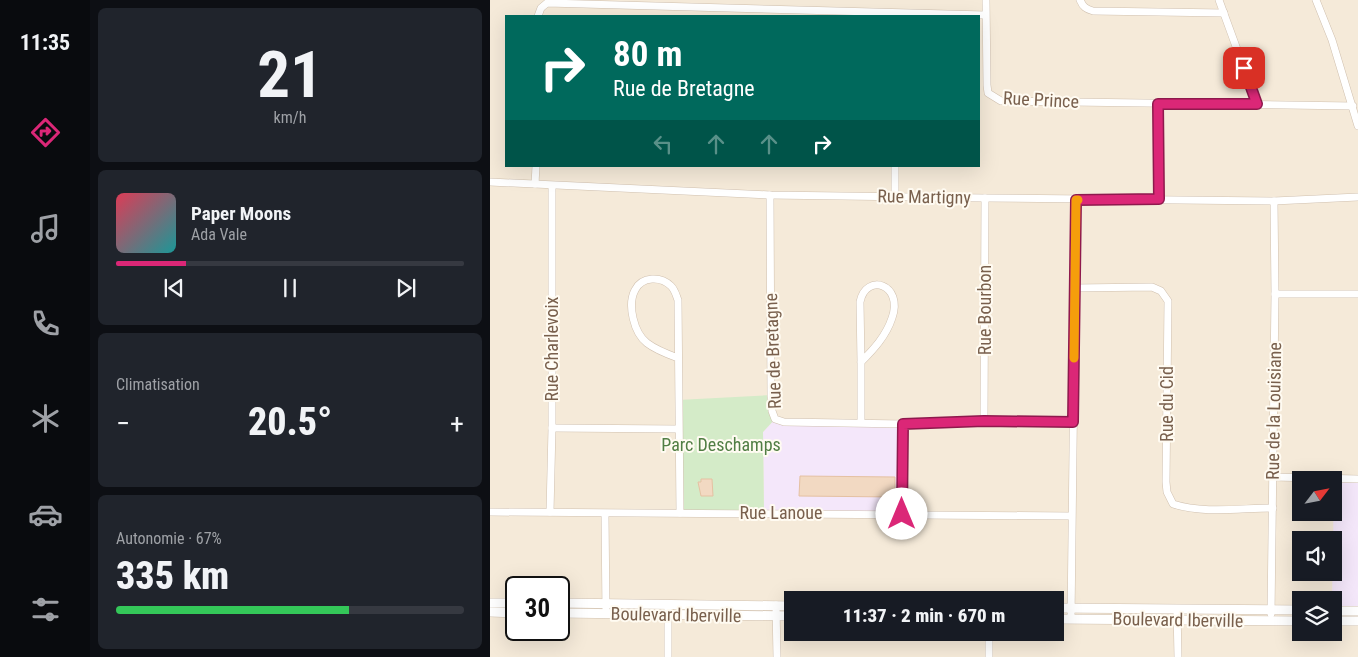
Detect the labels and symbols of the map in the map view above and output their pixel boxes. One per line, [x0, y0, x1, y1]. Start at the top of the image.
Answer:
pin [1223, 47, 1265, 89]
street label: Rue Prince [1003, 87, 1079, 112]
street label: Rue Martigny [877, 185, 971, 208]
street label: Rue Bourbon [974, 265, 995, 355]
street label: Rue de Bretagne [760, 293, 785, 409]
street label: Rue Charlevoix [541, 296, 562, 401]
street label: Rue de la Louisiane [1262, 342, 1285, 480]
street label: Rue du Cid [1156, 366, 1177, 442]
park label: Parc Deschamps [661, 434, 781, 455]
north arrow [1292, 471, 1342, 521]
position arrow [875, 487, 927, 539]
street label: Rue Lanoue [740, 502, 822, 523]
speed limit sign: 30 [505, 576, 570, 641]
street label: Boulevard Iberville [611, 603, 741, 626]
street label: Boulevard Iberville [1113, 608, 1243, 631]

